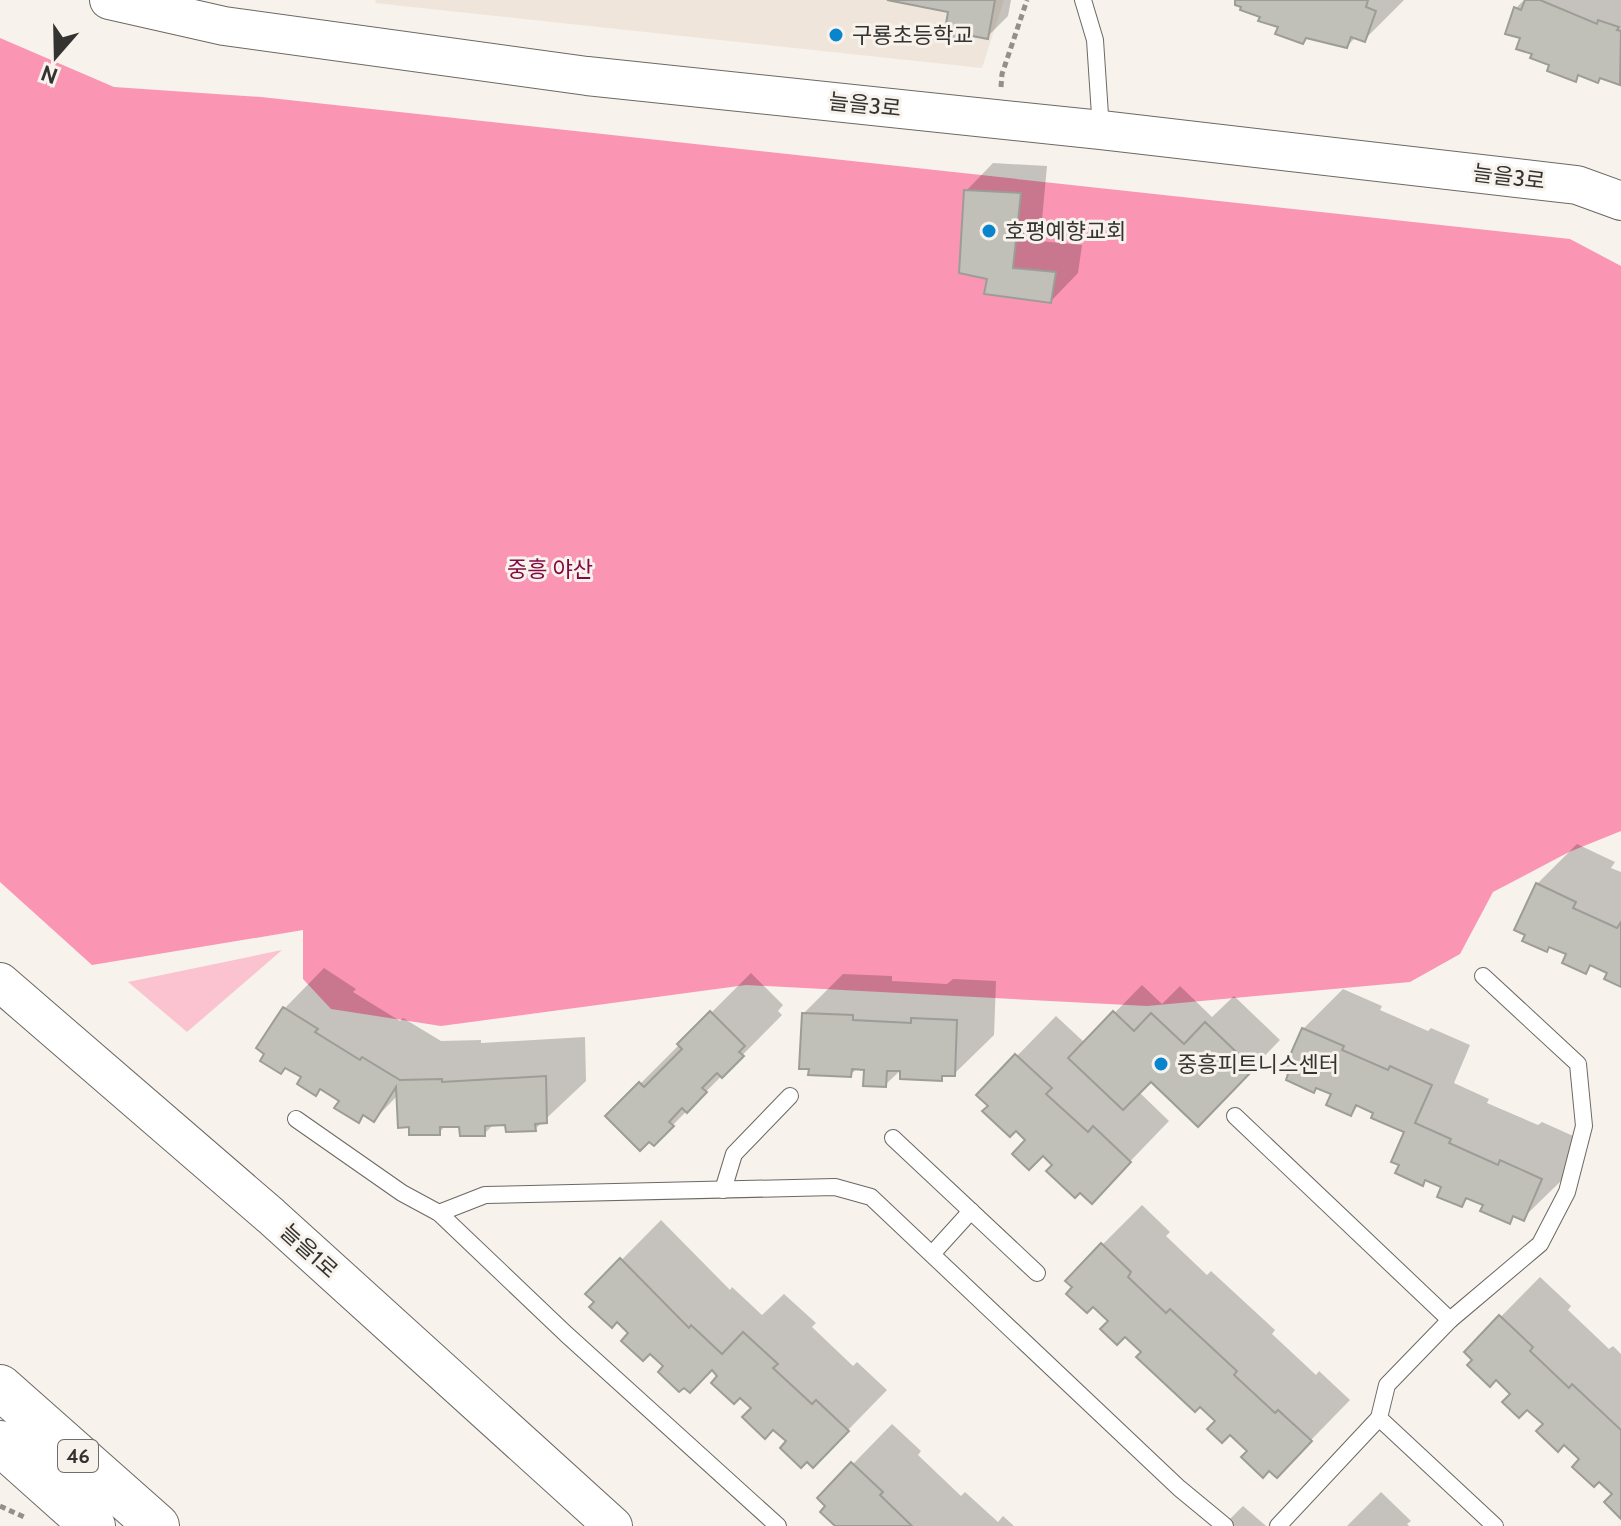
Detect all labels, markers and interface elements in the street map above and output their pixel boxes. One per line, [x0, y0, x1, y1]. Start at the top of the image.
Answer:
north arrow [16, 16, 96, 96]
place label: 구룡초등학교 [852, 22, 973, 49]
marker: 구룡초등학교 [827, 26, 845, 44]
text: N [37, 59, 61, 90]
street label: 늘을3로 [827, 88, 903, 122]
street label: 늘을3로 [1471, 159, 1547, 195]
place label: 호평예향교회 [1005, 218, 1126, 245]
marker: 호평예향교회 [980, 222, 998, 240]
park label: 중흥 야산 [507, 556, 593, 583]
place label: 중흥피트니스센터 [1177, 1051, 1339, 1078]
marker: 중흥피트니스센터 [1152, 1055, 1170, 1073]
street label: 늘을1로 [275, 1218, 343, 1284]
road number: 46 [58, 1440, 98, 1472]

